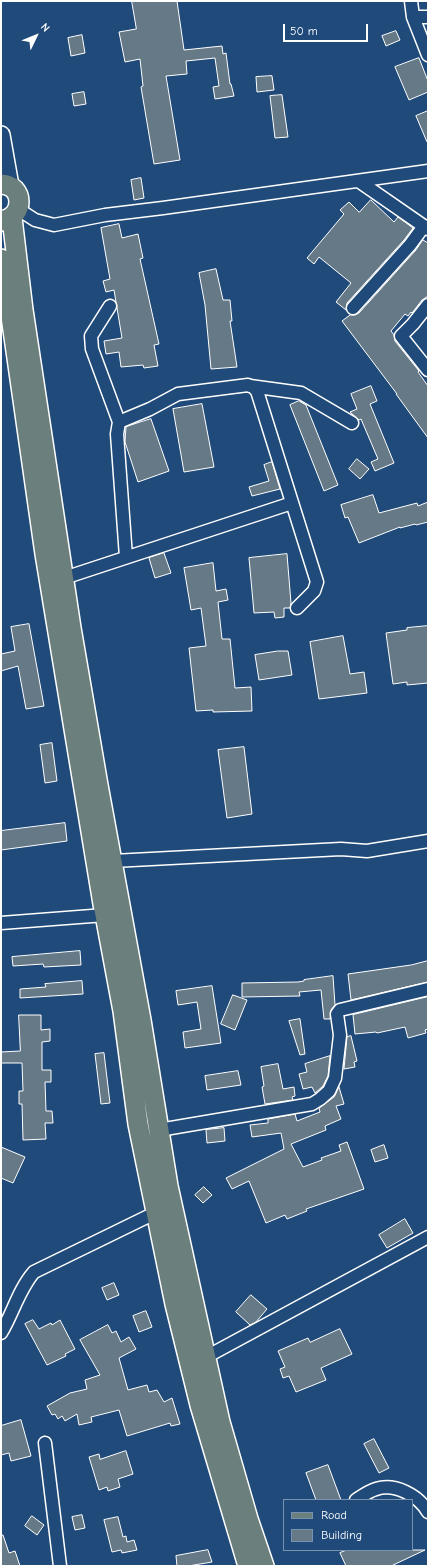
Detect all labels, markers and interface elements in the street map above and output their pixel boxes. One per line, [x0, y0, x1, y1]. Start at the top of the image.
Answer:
north arrow [16, 16, 56, 56]
scale bar [285, 16, 370, 42]
text: N [38, 20, 52, 35]
text: 50 m [290, 24, 318, 38]
legend [283, 1499, 413, 1551]
text: Road [321, 1508, 347, 1522]
text: Building [321, 1528, 362, 1542]

